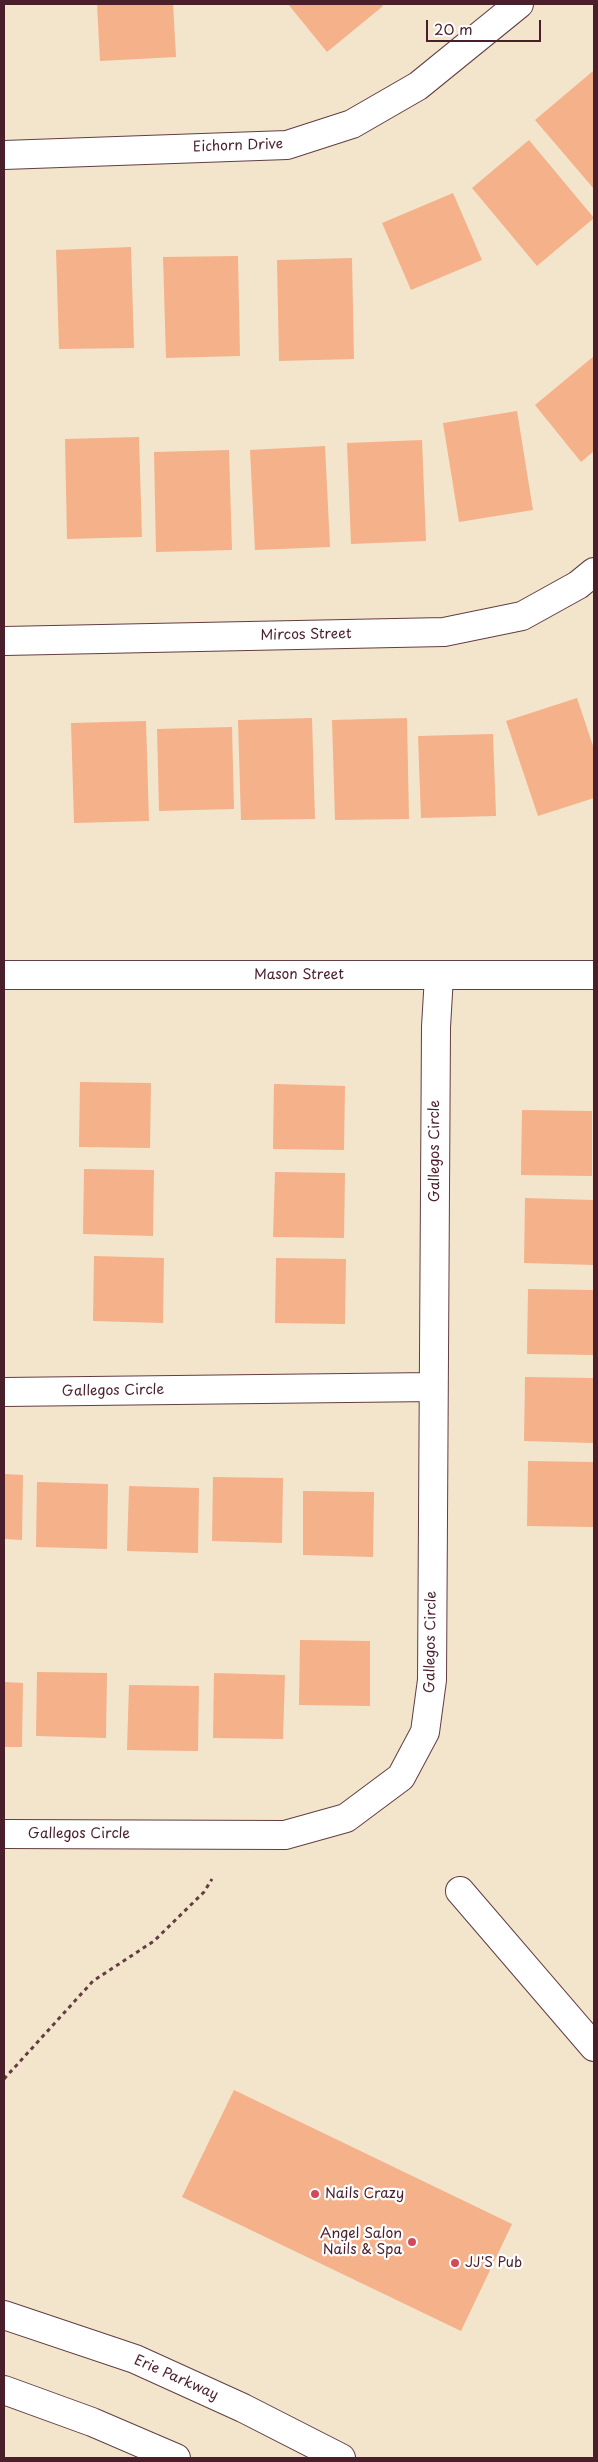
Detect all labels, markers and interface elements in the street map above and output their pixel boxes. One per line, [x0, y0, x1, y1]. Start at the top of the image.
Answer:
scale bar [428, 10, 543, 42]
text: 20 m [434, 17, 473, 40]
street label: Eichorn Drive [193, 136, 283, 156]
street label: Mircos Street [260, 626, 352, 644]
street label: Mason Street [254, 967, 344, 983]
street label: Gallegos Circle [427, 1100, 443, 1202]
street label: Gallegos Circle [62, 1382, 164, 1400]
street label: Gallegos Circle [422, 1591, 440, 1693]
street label: Gallegos Circle [28, 1826, 130, 1842]
place label: Nails Crazy [325, 2186, 404, 2202]
marker: Nails Crazy [309, 2188, 321, 2200]
place label: Angel Salon Nails & Spa [320, 2226, 402, 2258]
marker: Angel Salon Nails & Spa [406, 2236, 418, 2248]
place label: JJ'S Pub [465, 2255, 522, 2271]
marker: JJ'S Pub [449, 2257, 461, 2269]
street label: Erie Parkway [131, 2352, 221, 2404]

